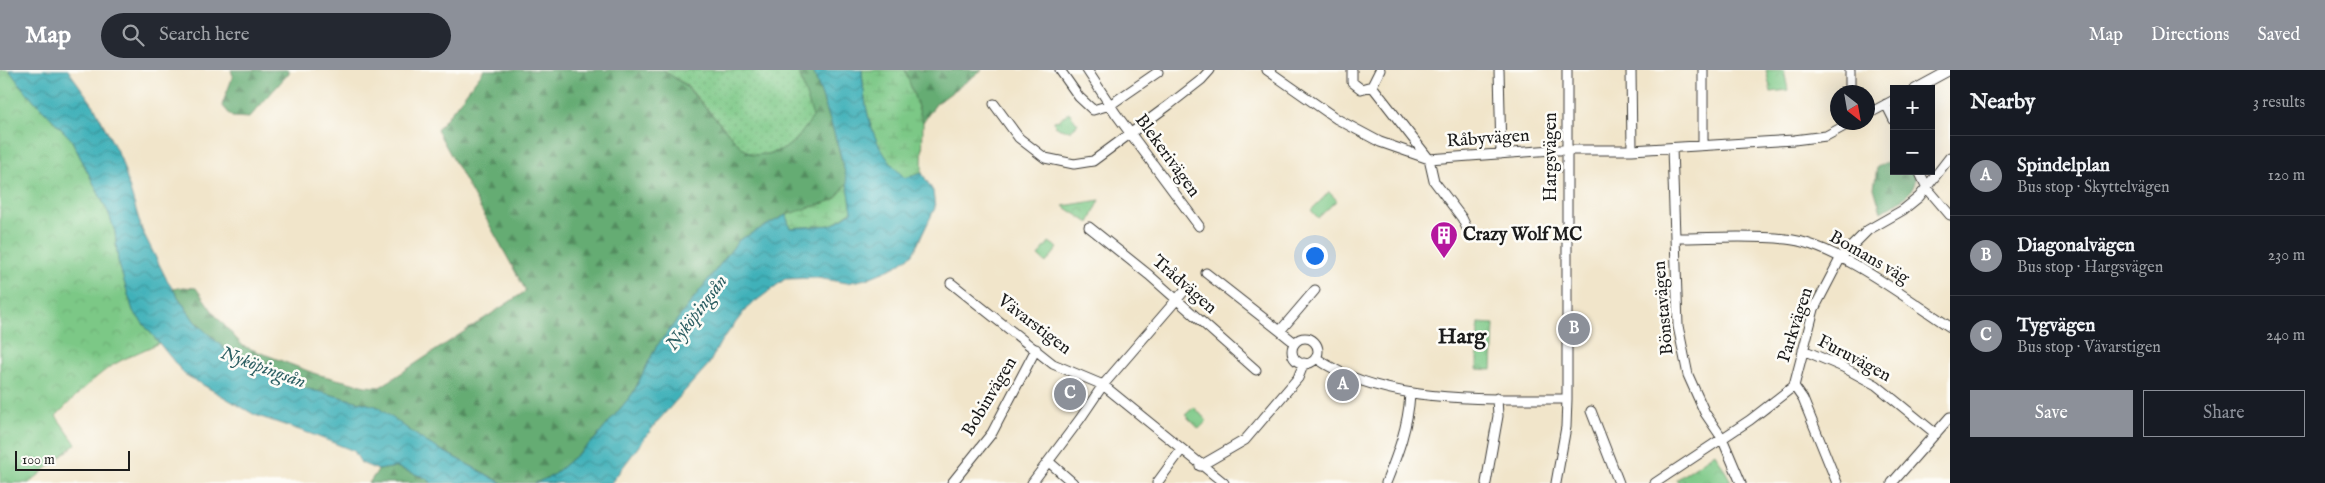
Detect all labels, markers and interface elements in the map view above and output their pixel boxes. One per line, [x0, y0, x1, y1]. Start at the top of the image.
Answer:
search box [101, 13, 451, 58]
text: Map [25, 20, 71, 51]
icon: search [119, 21, 147, 49]
text: Search here [159, 23, 250, 47]
text: Map [2089, 24, 2123, 47]
text: Directions [2151, 24, 2229, 47]
text: Saved [2257, 24, 2300, 47]
north arrow [1830, 85, 1875, 130]
map controls [1890, 85, 1935, 175]
button: + [1890, 85, 1935, 130]
text: Nearby [1970, 89, 2035, 116]
text: 3 results [2253, 93, 2305, 113]
street label: Blekerivägen [1129, 110, 1205, 202]
street label: Hargsvägen [1540, 112, 1563, 202]
street label: Råbyvägen [1446, 125, 1531, 153]
button: − [1890, 130, 1935, 175]
text: Spindelplan [2017, 154, 2110, 178]
text: A [1981, 166, 1991, 186]
text: 120 m [2268, 166, 2305, 186]
text: Bus stop · Skyttelvägen [2017, 178, 2170, 198]
building icon: Crazy Wolf MC [1429, 220, 1459, 259]
place label: Crazy Wolf MC [1463, 224, 1582, 247]
street label: Bomans väg [1825, 226, 1913, 290]
text: Diagonalvägen [2017, 234, 2135, 258]
your location [1302, 243, 1328, 269]
text: B [1981, 246, 1991, 266]
text: 230 m [2268, 246, 2305, 266]
street label: Trådvägen [1147, 250, 1222, 320]
text: Bus stop · Hargsvägen [2017, 258, 2163, 278]
street label: Bönstavägen [1648, 259, 1680, 356]
water label: Nyköpingsån [661, 270, 733, 356]
street label: Parkvägen [1773, 284, 1819, 365]
street label: Vävarstigen [992, 289, 1076, 360]
pin: B [1558, 310, 1590, 348]
text: Tygvägen [2017, 314, 2095, 338]
district label: Harg [1438, 323, 1487, 351]
text: C [1980, 326, 1992, 346]
text: 240 m [2266, 326, 2305, 346]
street label: Furuvägen [1813, 330, 1895, 388]
text: Bus stop · Vävarstigen [2017, 338, 2161, 358]
water label: Nyköpingsån [217, 342, 309, 394]
street label: Bobinvägen [957, 353, 1023, 441]
pin: A [1327, 366, 1359, 404]
pin: C [1054, 375, 1086, 413]
button: Save [1970, 390, 2133, 437]
button: Share [2143, 390, 2305, 437]
scale bar [15, 448, 130, 471]
text: 100 m [22, 451, 55, 469]

